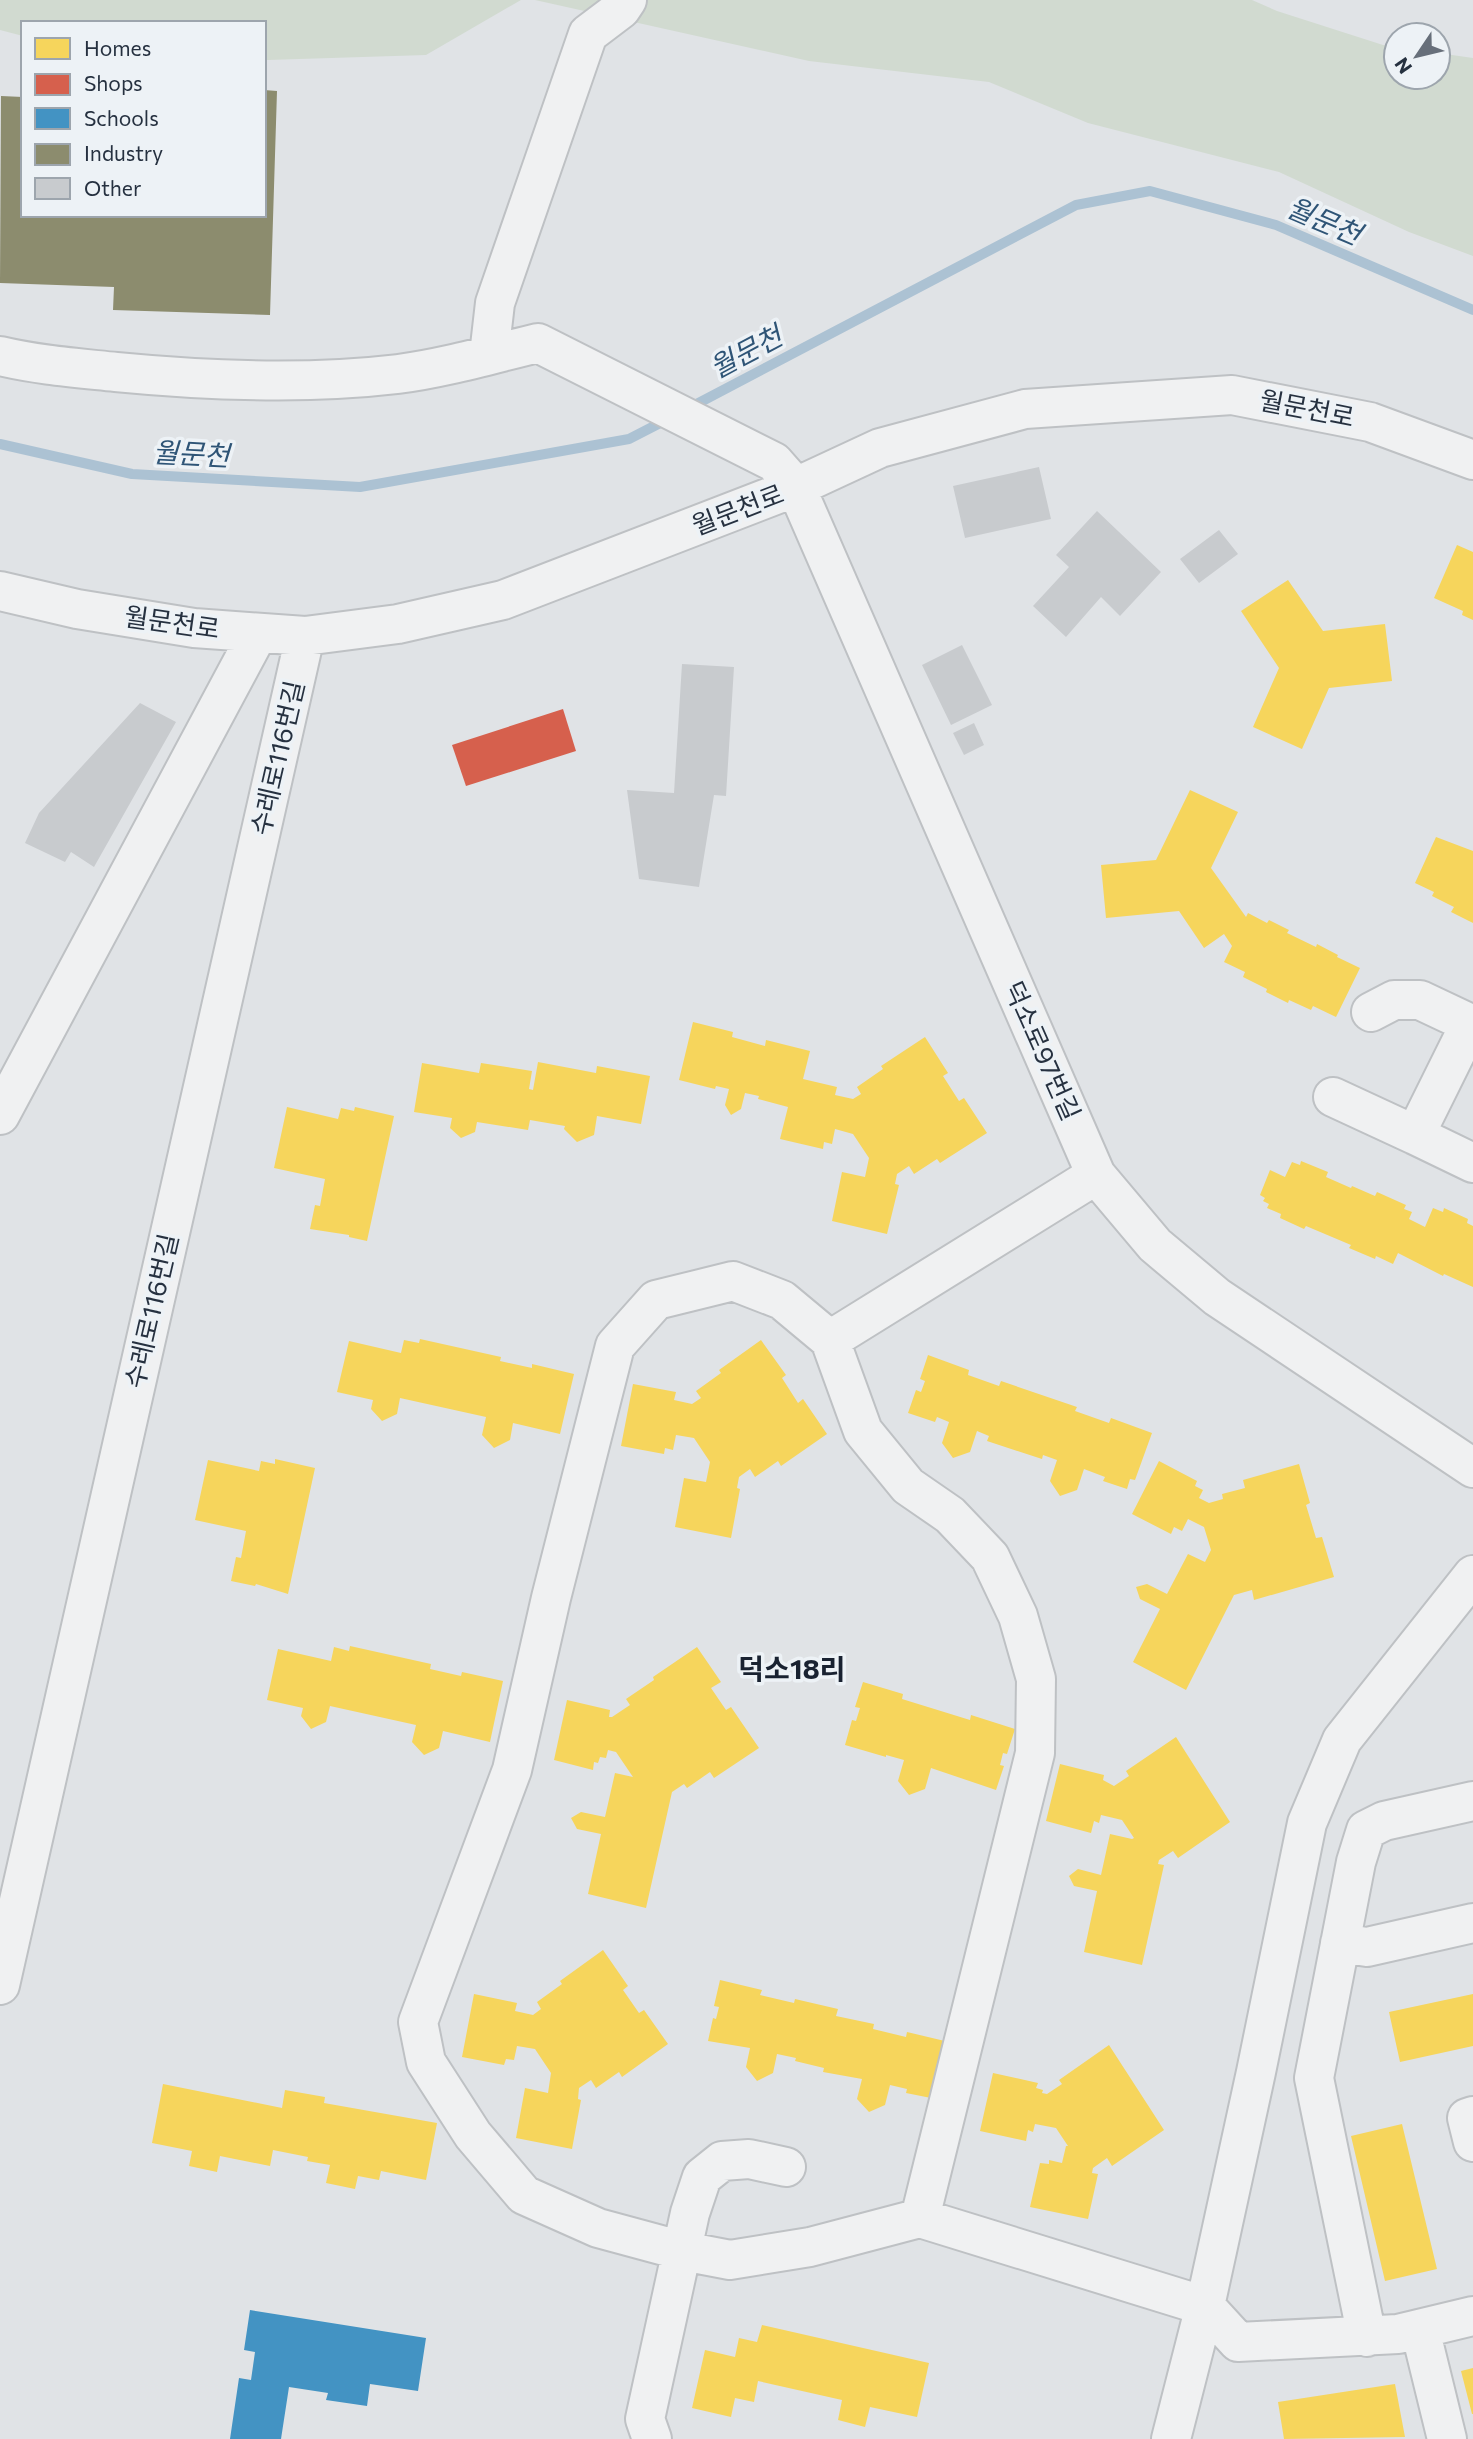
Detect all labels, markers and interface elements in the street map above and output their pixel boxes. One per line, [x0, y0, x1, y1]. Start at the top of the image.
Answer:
legend [21, 21, 266, 217]
north arrow [1382, 21, 1452, 91]
text: Homes [84, 35, 151, 60]
text: N [1389, 54, 1416, 78]
text: Shops [84, 70, 143, 95]
text: Schools [84, 105, 159, 130]
text: Industry [84, 140, 163, 165]
text: Other [84, 175, 141, 200]
water label: 월문천 [1282, 189, 1370, 252]
water label: 월문천 [703, 316, 790, 384]
street label: 월문천로 [1257, 383, 1357, 432]
water label: 월문천 [152, 434, 234, 472]
street label: 월문천로 [687, 477, 788, 540]
street label: 월문천로 [123, 600, 222, 644]
street label: 수레로116번길 [244, 677, 309, 838]
street label: 덕소로97번길 [999, 976, 1088, 1125]
street label: 수레로116번길 [118, 1230, 183, 1391]
district label: 덕소18리 [738, 1651, 846, 1685]

